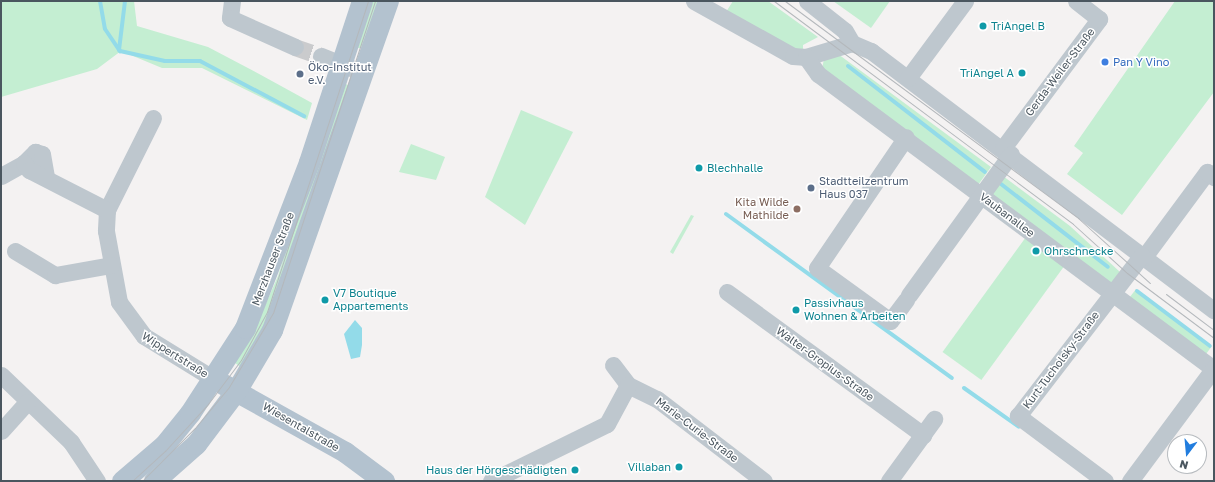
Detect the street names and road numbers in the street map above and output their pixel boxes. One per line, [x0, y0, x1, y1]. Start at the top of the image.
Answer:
street label: Gerda-Weiler-Straße [1023, 25, 1097, 119]
street label: Vaubanallee [977, 190, 1037, 240]
street label: Merzhauser Straße [249, 210, 297, 308]
street label: Kurt-Tucholsky-Straße [1020, 309, 1102, 411]
street label: Walter-Gropius-Straße [774, 324, 876, 404]
street label: Wippertstraße [139, 329, 211, 381]
street label: Marie-Curie-Straße [653, 395, 741, 465]
street label: Wiesentalstraße [260, 400, 342, 454]

